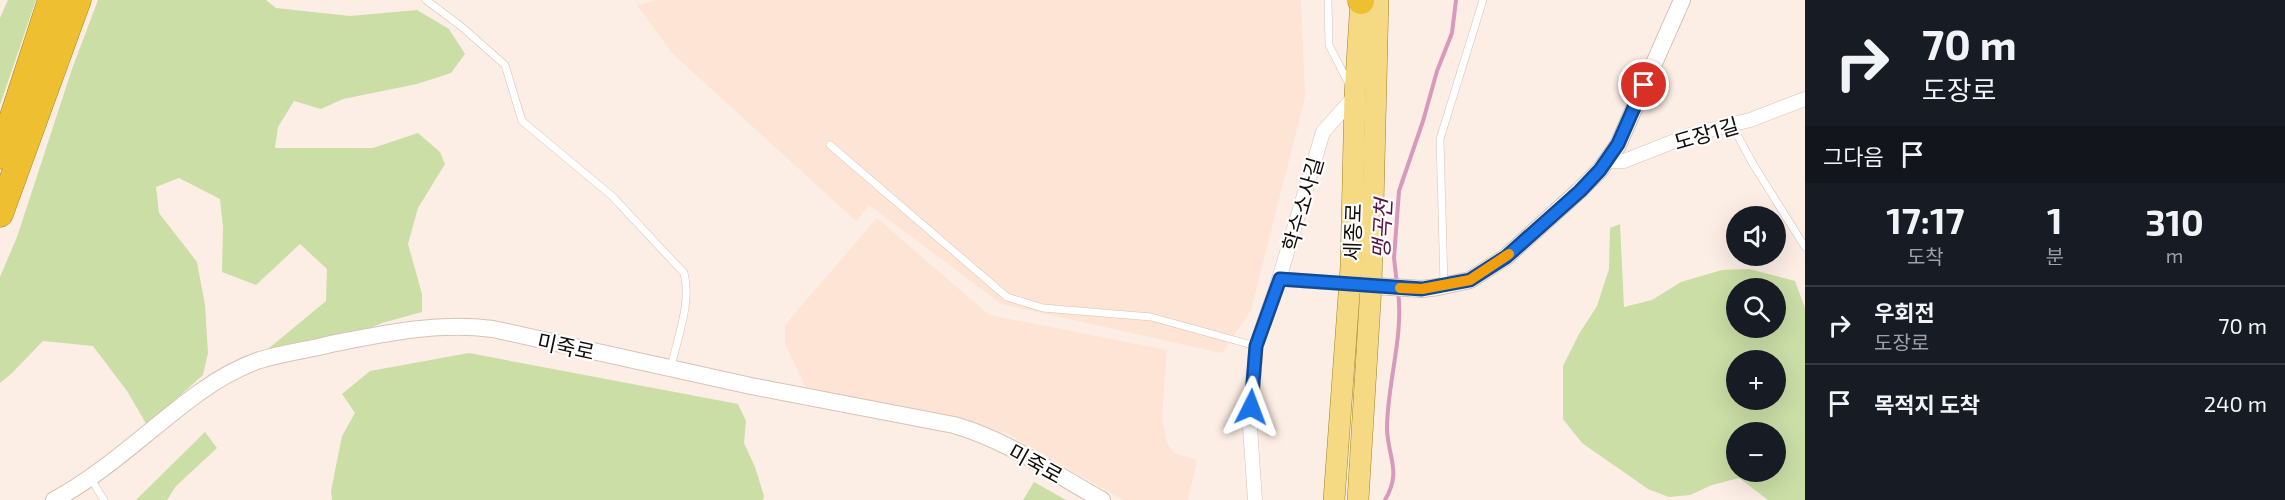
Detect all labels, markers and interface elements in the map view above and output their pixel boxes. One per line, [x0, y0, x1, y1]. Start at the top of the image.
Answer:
text: 70 m [1922, 18, 2017, 68]
icon: right [1823, 24, 1901, 102]
pin [1618, 59, 1669, 110]
icon: arrive [1627, 68, 1660, 101]
text: 도장로 [1922, 73, 1997, 105]
street label: 도장1길 [1671, 112, 1741, 154]
icon: arrive [1896, 138, 1929, 171]
text: 그다음 [1823, 143, 1884, 169]
street label: 학수소사길 [1277, 154, 1327, 254]
water label: 맹곡천 [1366, 195, 1396, 260]
text: 17:17 [1886, 198, 1965, 241]
text: 1 [2047, 198, 2063, 241]
text: 310 [2145, 200, 2204, 243]
street label: 세종로 [1338, 203, 1366, 261]
map controls [1726, 206, 1786, 482]
button: sound [1726, 206, 1786, 266]
text: m [2166, 243, 2183, 267]
text: 도착 [1907, 244, 1944, 268]
text: 분 [2046, 244, 2064, 268]
button: search [1726, 278, 1786, 338]
text: 우회전 [1874, 299, 1935, 325]
icon: right [1823, 309, 1856, 342]
text: 70 m [2218, 312, 2267, 338]
street label: 미죽로 [535, 328, 597, 364]
text: 도장로 [1874, 330, 1929, 354]
button: + [1726, 350, 1786, 410]
position arrow [1219, 375, 1283, 439]
icon: arrive [1823, 387, 1856, 420]
text: 240 m [2204, 390, 2267, 416]
text: 목적지 도착 [1874, 391, 1980, 417]
button: − [1726, 422, 1786, 482]
street label: 미죽로 [1005, 438, 1067, 488]

